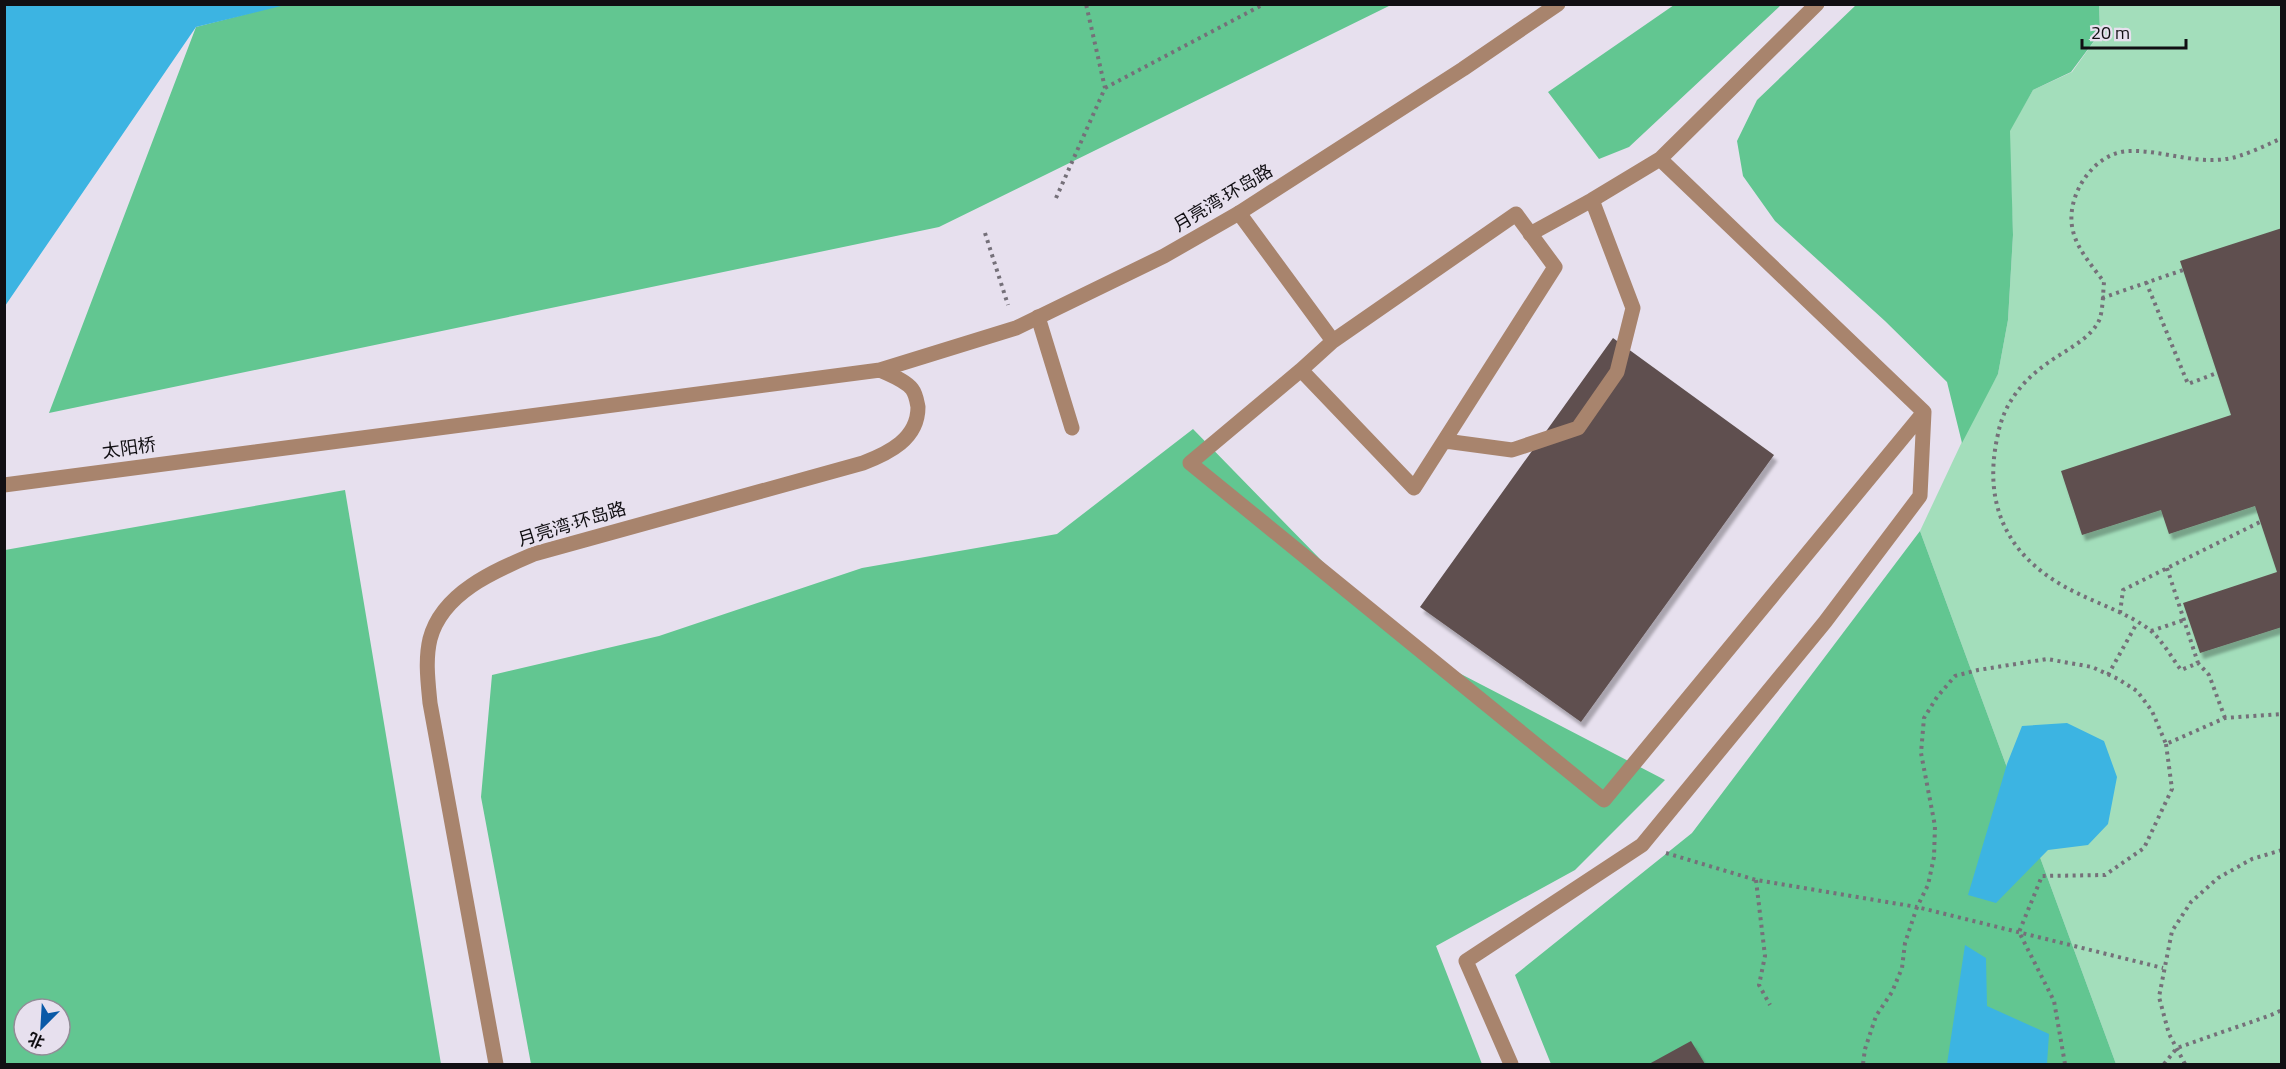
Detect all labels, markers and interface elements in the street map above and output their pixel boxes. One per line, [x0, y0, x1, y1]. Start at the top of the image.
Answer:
scale bar [2082, 12, 2186, 50]
text: 20 m [2091, 19, 2130, 46]
street label: 月亮湾·环岛路 [1168, 157, 1278, 238]
street label: 太阳桥 [100, 430, 158, 465]
street label: 月亮湾·环岛路 [514, 494, 629, 553]
north arrow [12, 997, 72, 1057]
text: 北 [24, 1026, 48, 1055]

